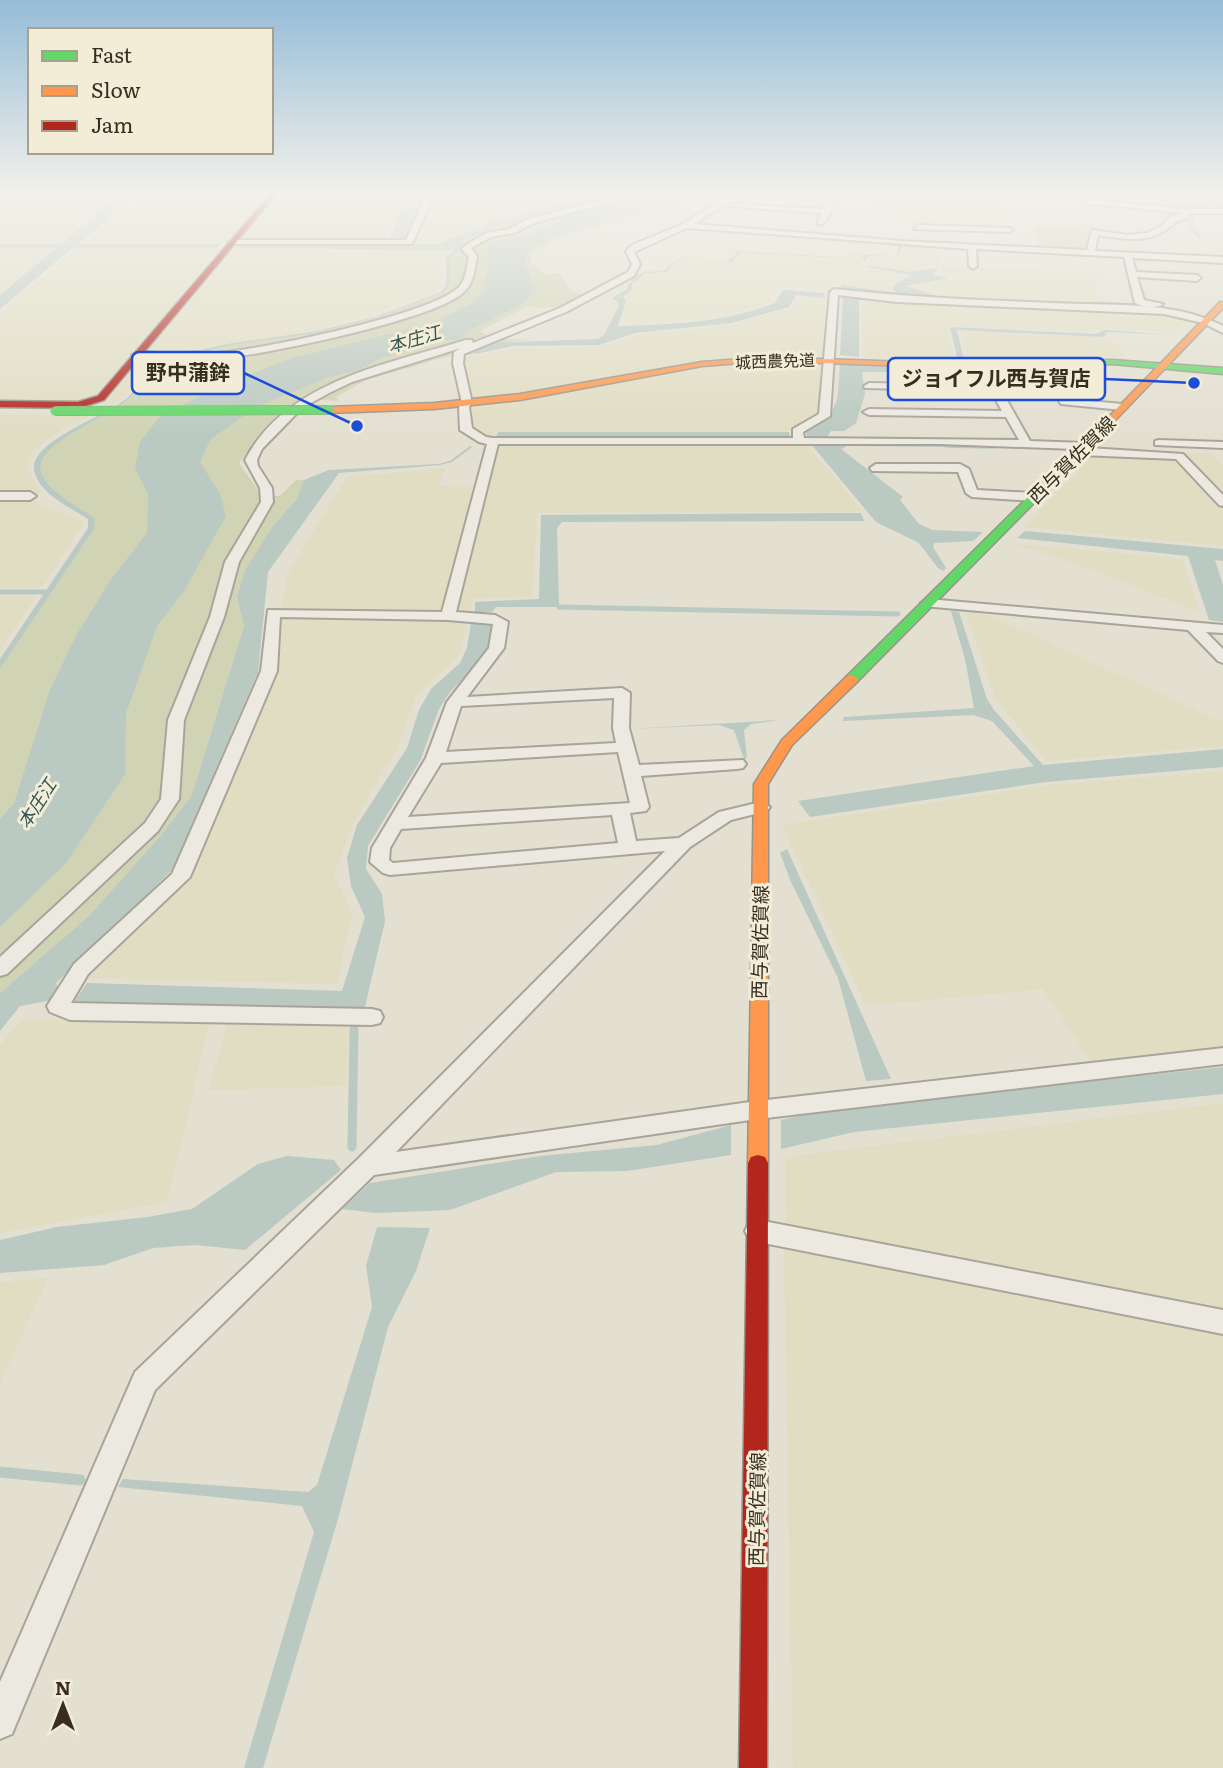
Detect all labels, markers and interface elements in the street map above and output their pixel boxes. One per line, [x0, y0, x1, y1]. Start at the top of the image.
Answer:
legend [28, 28, 273, 154]
text: Fast [91, 38, 132, 69]
text: Slow [91, 73, 141, 104]
text: Jam [91, 108, 133, 139]
water label: 本庄江 [384, 317, 446, 358]
street label: 城西農免道 [735, 347, 815, 373]
callout: 野中蒲鉾 [132, 352, 244, 394]
text: 野中蒲鉾 [146, 355, 230, 386]
callout: ジョイフル西与賀店 [888, 358, 1105, 400]
text: ジョイフル西与賀店 [902, 361, 1091, 392]
street label: 西与賀佐賀線 [1021, 409, 1121, 509]
water label: 本庄江 [10, 771, 63, 833]
street label: 西与賀佐賀線 [744, 885, 774, 999]
street label: 西与賀佐賀線 [741, 1452, 771, 1566]
north arrow [28, 1670, 98, 1740]
text: N [55, 1673, 71, 1701]

